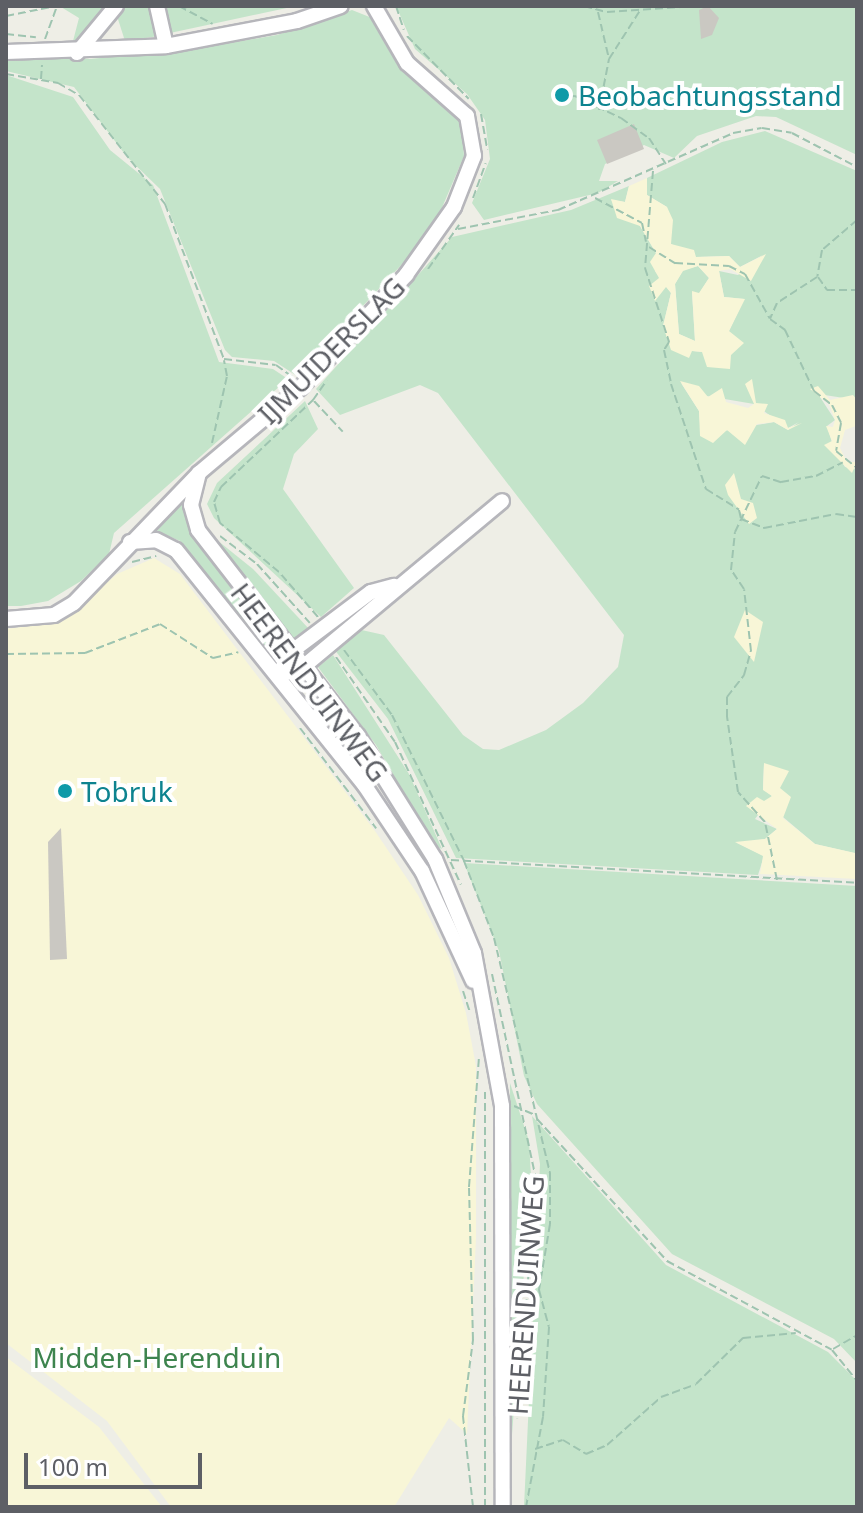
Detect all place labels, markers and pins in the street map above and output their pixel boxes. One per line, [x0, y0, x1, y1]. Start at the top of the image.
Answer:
place label: Beobachtungsstand [578, 78, 842, 112]
marker: Beobachtungsstand [553, 86, 571, 104]
place label: Tobruk [81, 774, 173, 808]
marker: Tobruk [56, 782, 74, 800]

